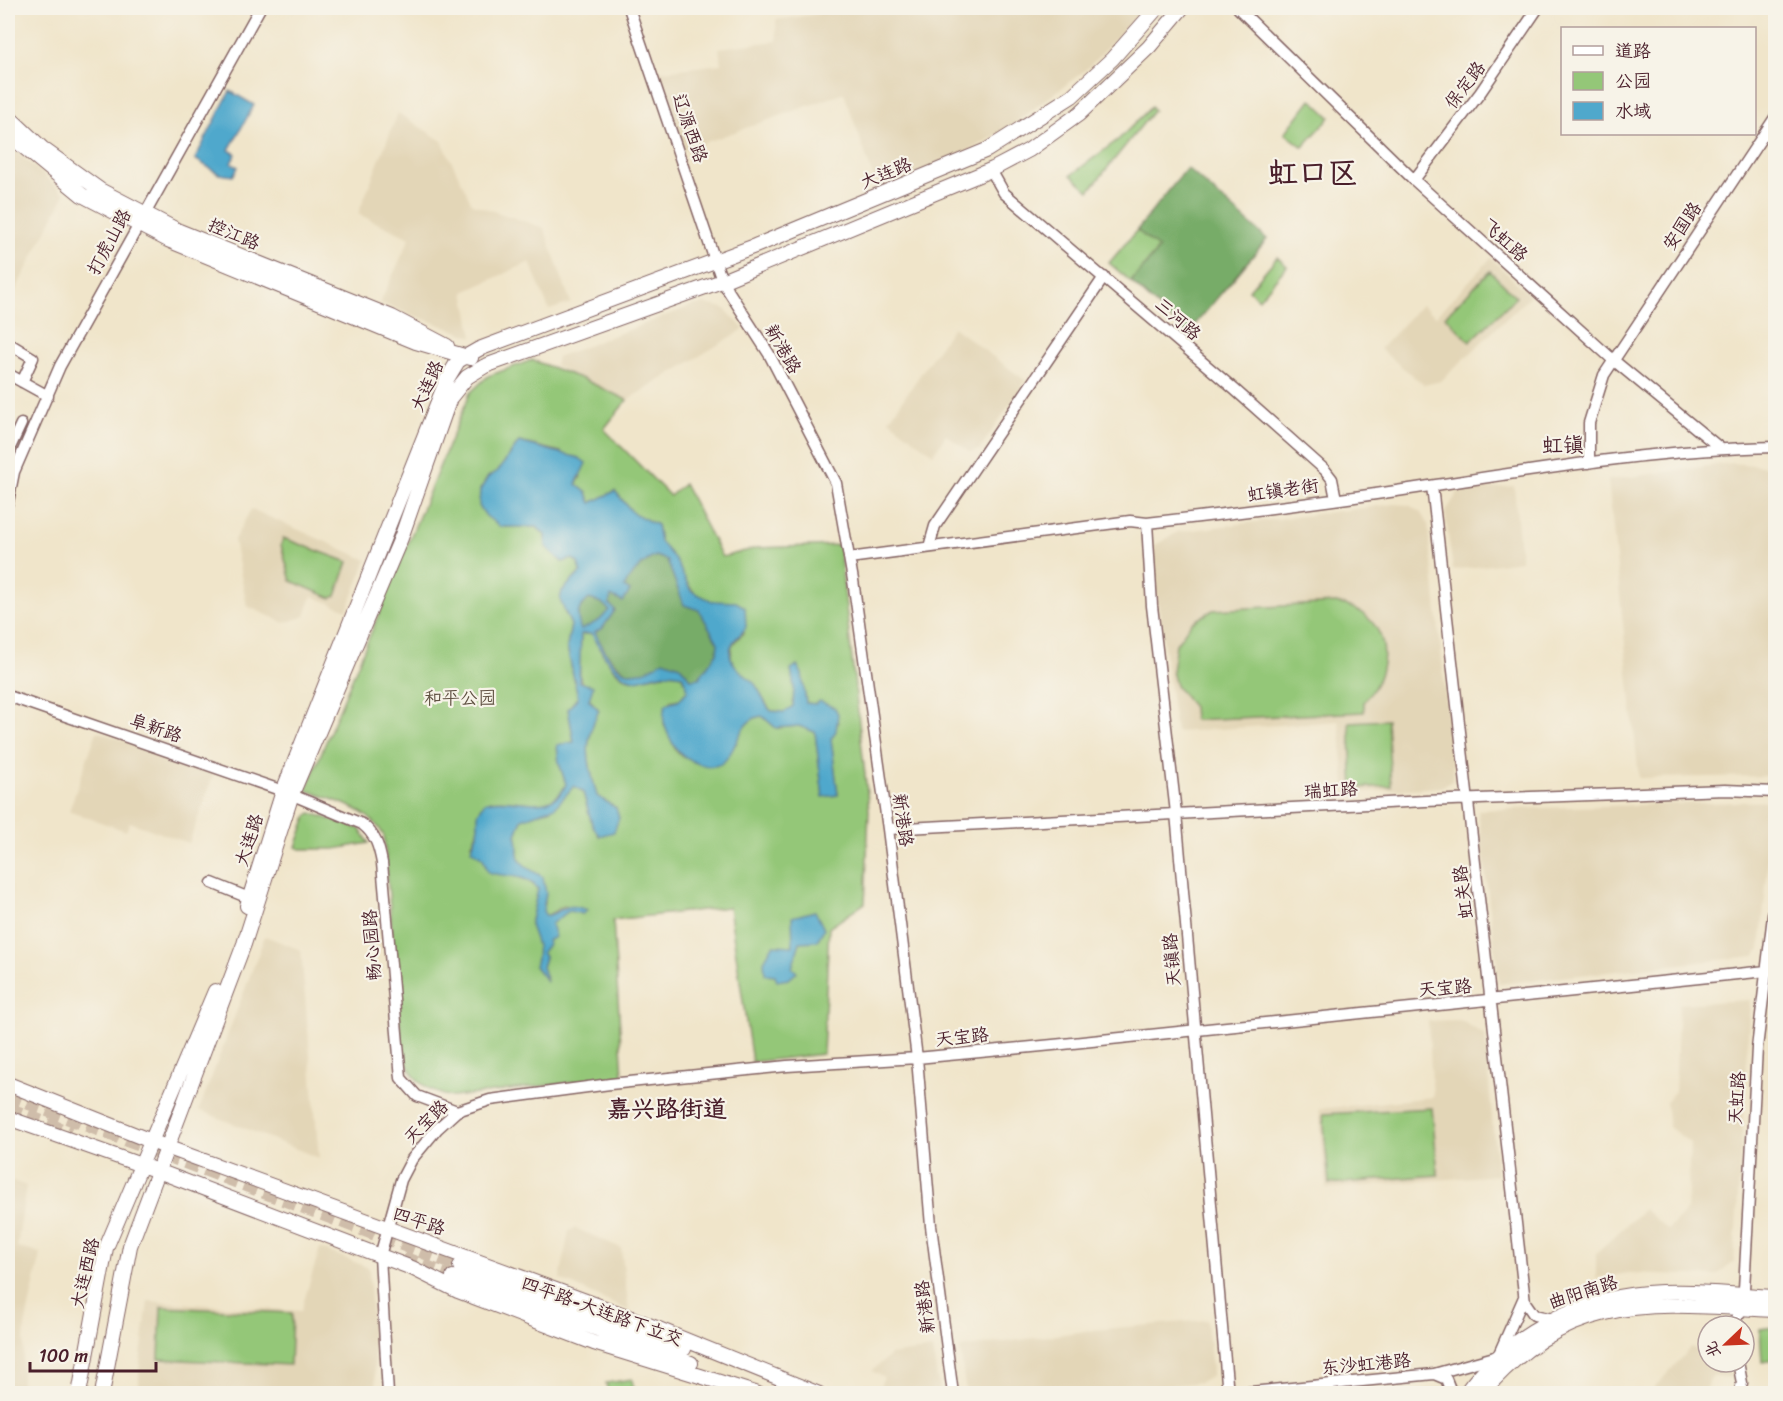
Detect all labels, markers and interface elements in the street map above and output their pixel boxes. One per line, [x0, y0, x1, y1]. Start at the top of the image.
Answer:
legend [1561, 27, 1756, 135]
text: 道路 [1615, 35, 1651, 67]
street label: 保定路 [1436, 54, 1494, 116]
text: 公园 [1615, 65, 1651, 97]
street label: 辽源西路 [663, 89, 717, 167]
text: 水域 [1615, 95, 1651, 127]
district label: 虹口区 [1268, 146, 1358, 200]
street label: 大连路 [855, 148, 917, 198]
street label: 安国路 [1654, 195, 1710, 257]
street label: 打虎山路 [78, 203, 140, 281]
street label: 控江路 [203, 209, 265, 259]
street label: 飞虹路 [1474, 210, 1536, 270]
street label: 三河路 [1147, 289, 1209, 349]
street label: 新港路 [756, 318, 810, 380]
street label: 大连路 [401, 355, 453, 417]
district label: 虹镇 [1542, 426, 1584, 464]
street label: 虹镇老街 [1245, 469, 1321, 511]
park label: 和平公园 [424, 682, 496, 714]
street label: 阜新路 [125, 704, 187, 752]
street label: 瑞虹路 [1303, 773, 1359, 807]
street label: 新港路 [883, 791, 923, 849]
street label: 大连路 [225, 809, 273, 871]
street label: 虹关路 [1444, 863, 1482, 921]
street label: 畅心园路 [354, 908, 390, 982]
street label: 天镇路 [1154, 932, 1190, 988]
street label: 天宝路 [1417, 970, 1473, 1006]
street label: 天宝路 [933, 1018, 991, 1056]
street label: 天虹路 [1719, 1070, 1755, 1126]
district label: 嘉兴路街道 [607, 1088, 727, 1130]
street label: 天宝路 [396, 1092, 456, 1152]
street label: 四平路 [388, 1197, 450, 1245]
street label: 大连西路 [61, 1234, 109, 1312]
street label: 曲阳南路 [1544, 1266, 1622, 1318]
street label: 四平路-大连路下立交 [516, 1267, 688, 1355]
street label: 新港路 [906, 1278, 944, 1336]
north arrow [1696, 1314, 1756, 1374]
scale bar [30, 1335, 156, 1373]
text: 北 [1696, 1337, 1729, 1363]
text: 100 m [39, 1340, 88, 1372]
street label: 东沙虹港路 [1320, 1344, 1412, 1384]

